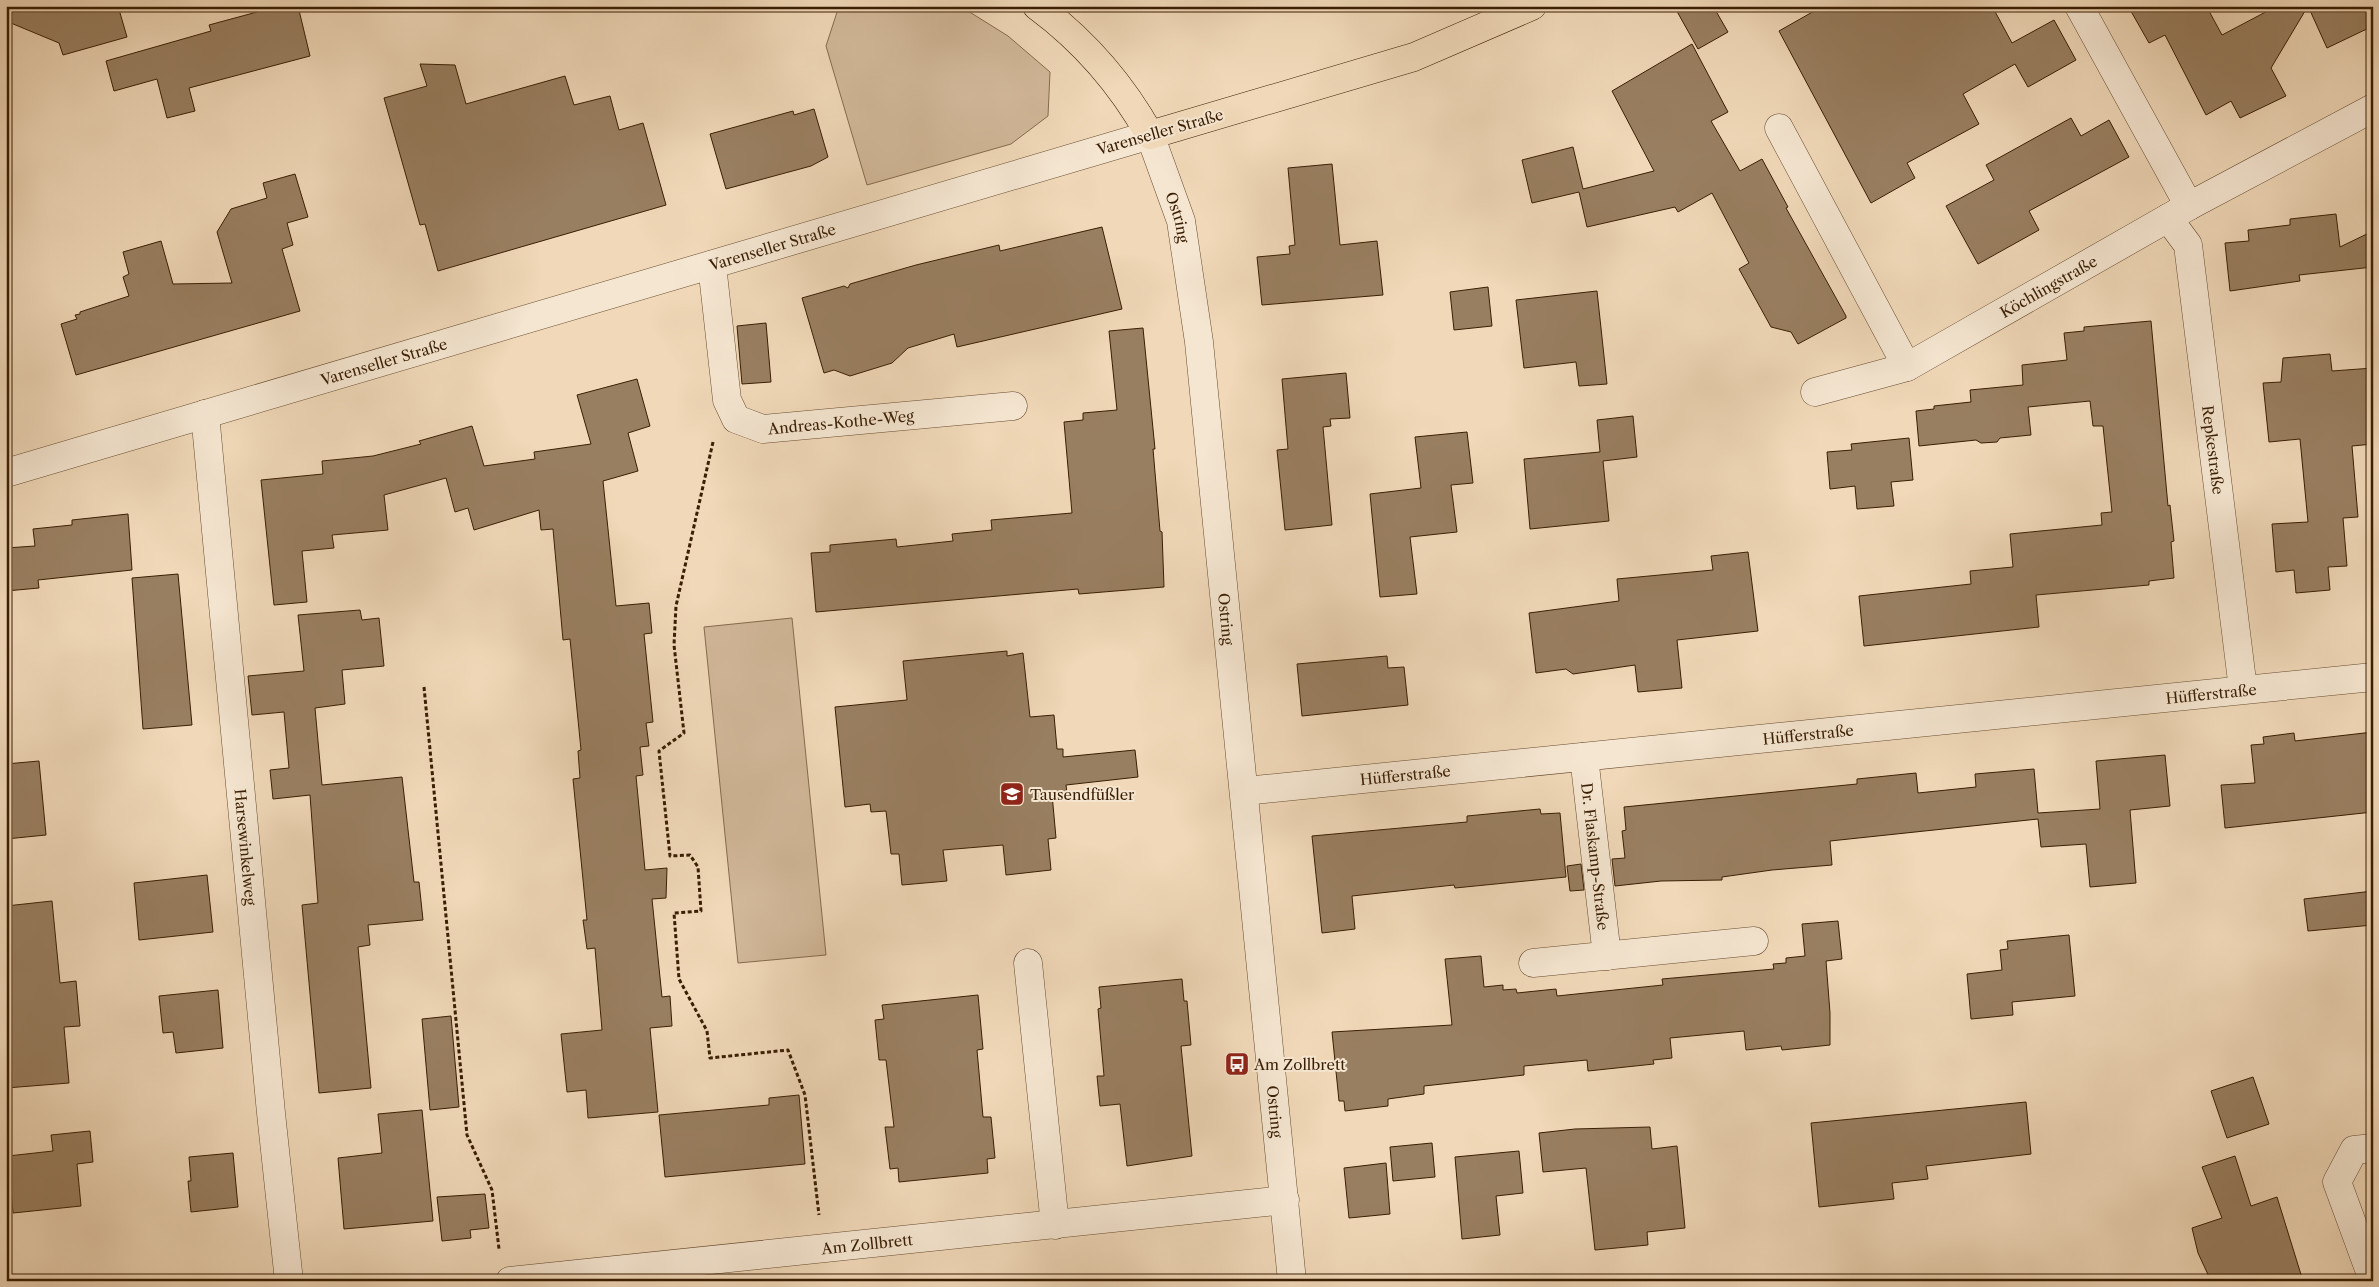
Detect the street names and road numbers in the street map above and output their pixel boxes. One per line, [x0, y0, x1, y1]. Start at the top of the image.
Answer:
street label: Varenseller Straße [1094, 105, 1225, 159]
street label: Ostring [1162, 189, 1194, 244]
street label: Varenseller Straße [706, 219, 838, 275]
street label: Köchlingstraße [1996, 251, 2100, 322]
street label: Varenseller Straße [317, 334, 449, 389]
street label: Repkestraße [2198, 404, 2228, 496]
street label: Andreas-Kothe-Weg [766, 406, 915, 438]
street label: Ostring [1214, 592, 1238, 646]
street label: Hüfferstraße [2165, 679, 2257, 707]
street label: Hüfferstraße [1762, 720, 1854, 748]
street label: Hüfferstraße [1359, 761, 1452, 789]
street label: Dr. Flaskamp-Straße [1578, 781, 1613, 931]
street label: Harsewinkelweg [231, 788, 261, 906]
street label: Ostring [1263, 1085, 1287, 1139]
street label: Am Zollbrett [820, 1229, 914, 1258]

